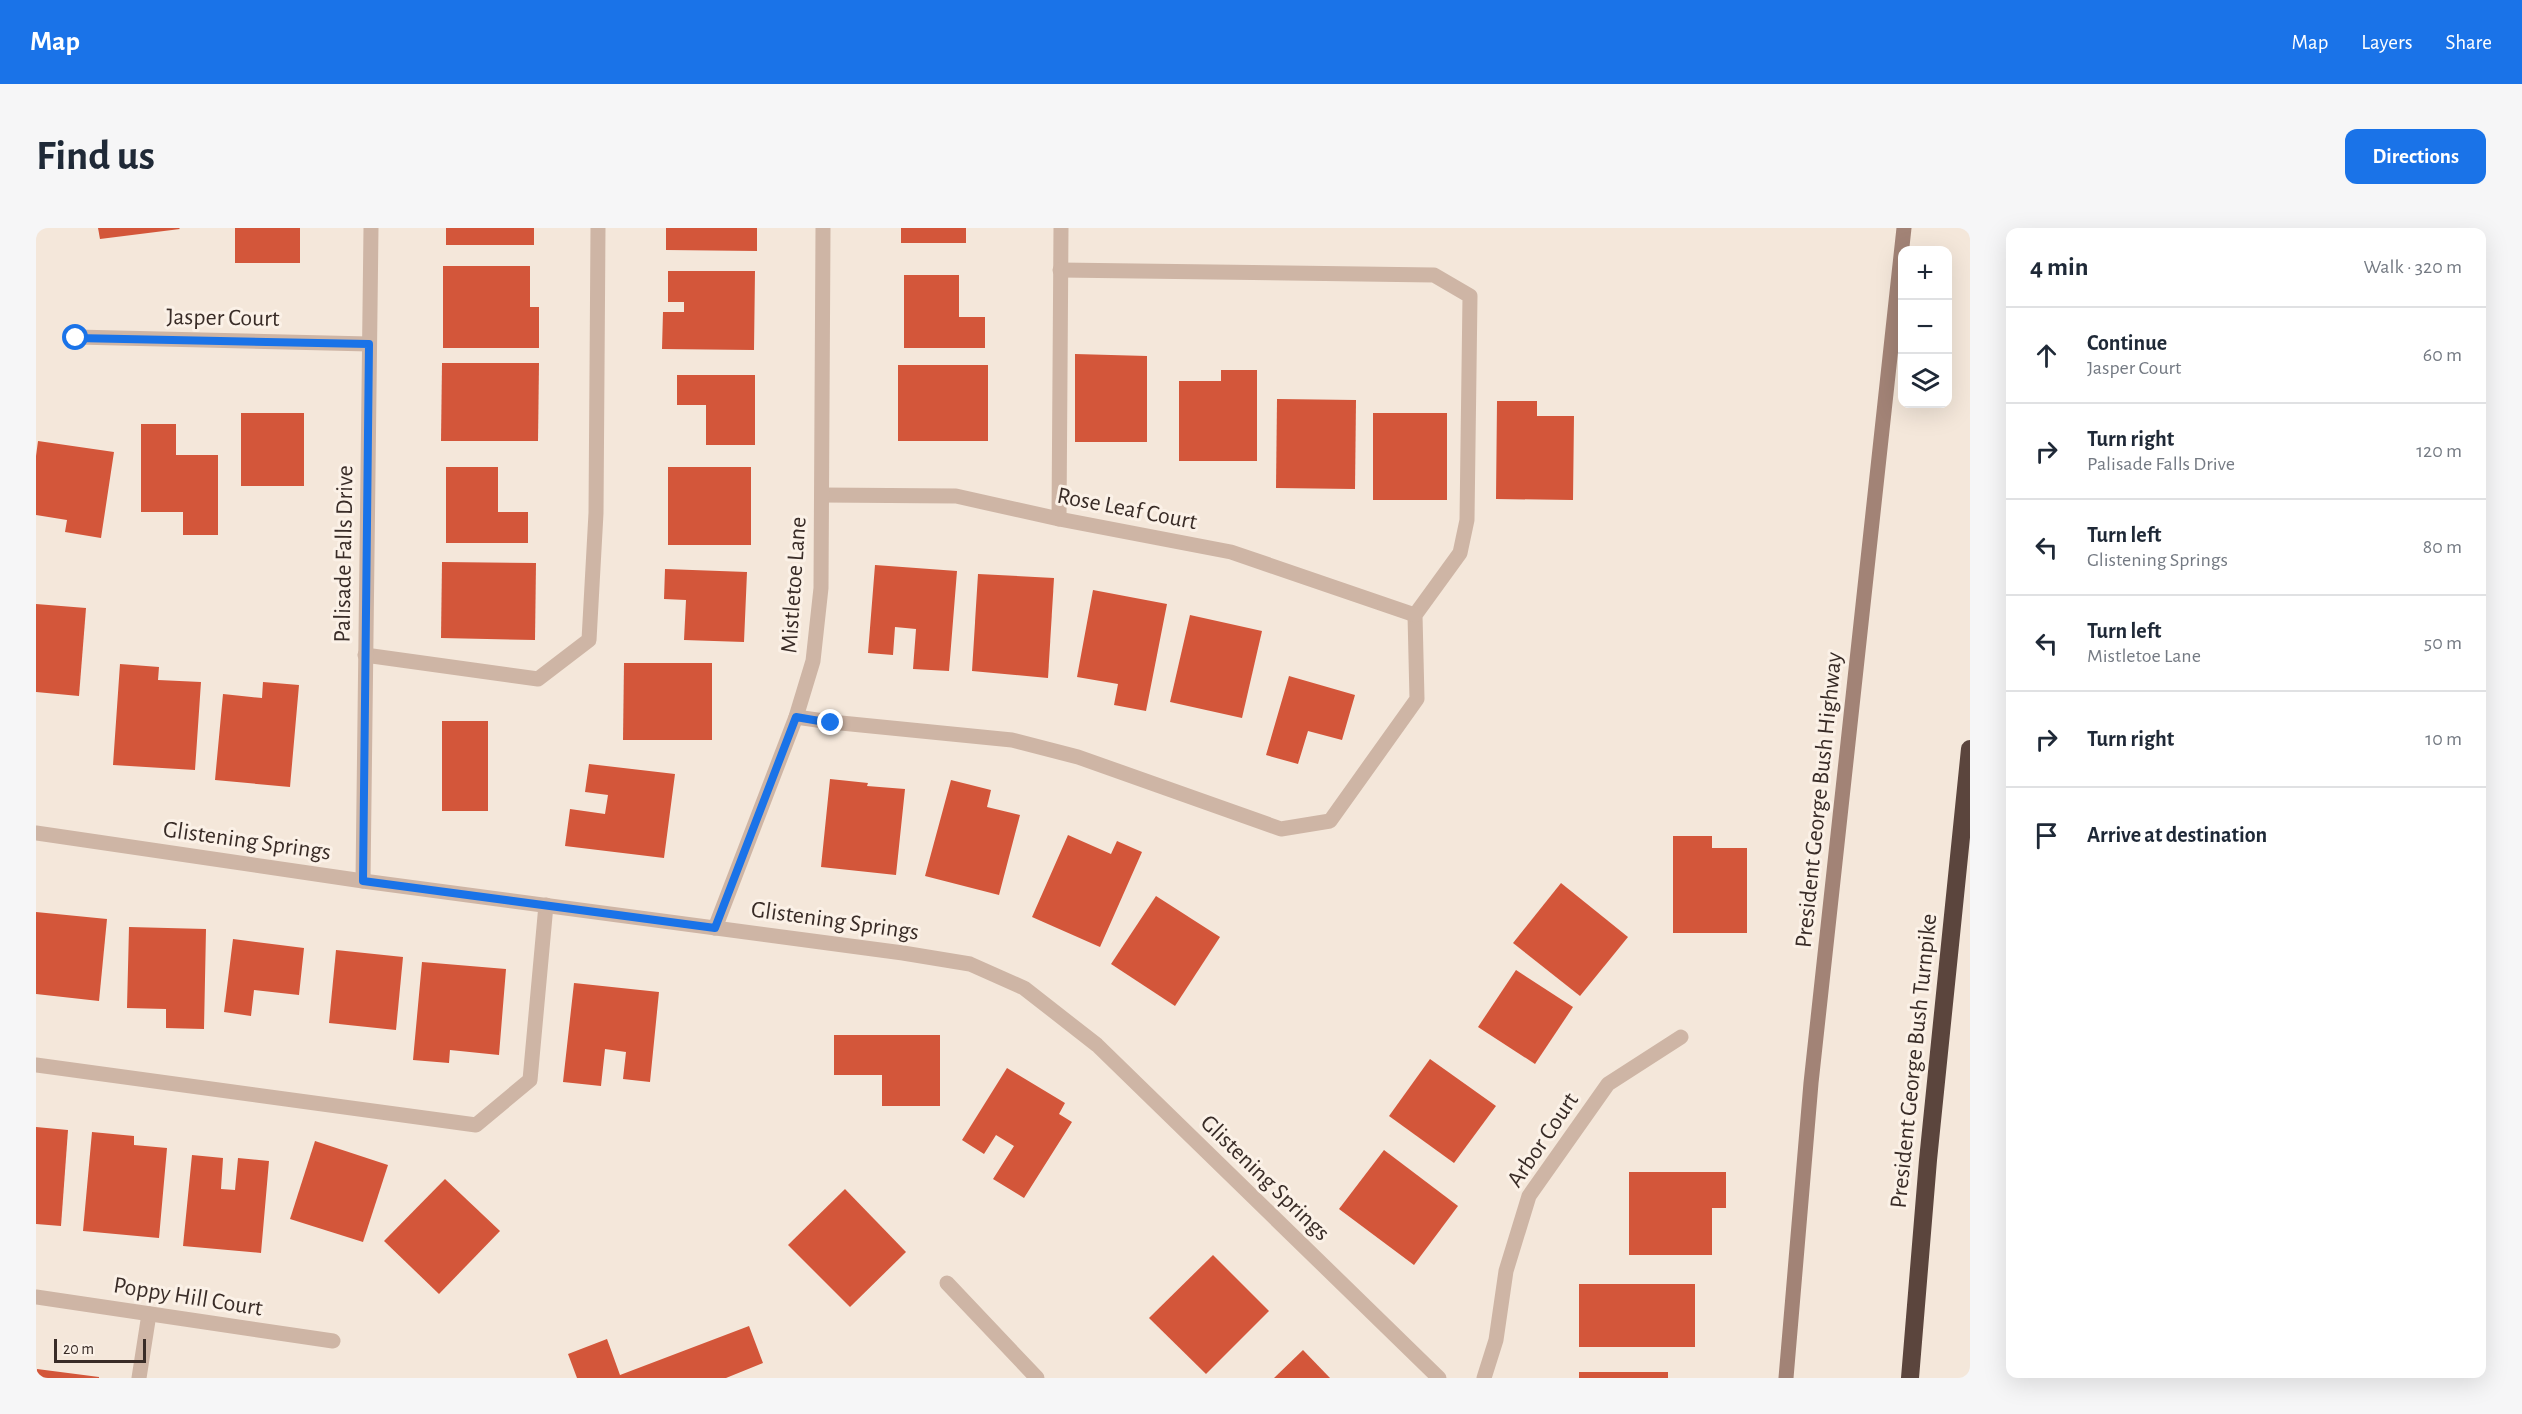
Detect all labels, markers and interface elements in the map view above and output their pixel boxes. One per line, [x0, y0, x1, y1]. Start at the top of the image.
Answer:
text: Map [30, 28, 80, 56]
text: Map [2292, 32, 2328, 53]
text: Layers [2361, 32, 2412, 53]
text: Share [2445, 32, 2492, 53]
button: Directions [2345, 129, 2486, 184]
text: Find us [36, 135, 155, 177]
map controls [1898, 246, 1952, 408]
button: + [1898, 246, 1952, 300]
text: 4 min [2030, 254, 2089, 280]
text: Walk · 320 m [2364, 257, 2462, 277]
button: − [1898, 300, 1952, 354]
street label: Jasper Court [166, 305, 280, 331]
route start [62, 324, 88, 350]
text: Continue [2087, 332, 2167, 354]
icon: ahead [2030, 339, 2063, 372]
text: 60 m [2423, 345, 2462, 365]
button: layers [1898, 354, 1952, 408]
text: Jasper Court [2087, 358, 2181, 378]
text: Turn right [2087, 428, 2174, 450]
icon: right [2030, 435, 2063, 468]
text: 120 m [2416, 441, 2462, 461]
text: Palisade Falls Drive [2087, 454, 2235, 474]
street label: Palisade Falls Drive [330, 465, 358, 643]
street label: Rose Leaf Court [1055, 484, 1199, 534]
street label: Mistletoe Lane [777, 516, 811, 654]
text: Turn left [2087, 524, 2161, 546]
icon: left [2030, 531, 2063, 564]
text: 80 m [2423, 537, 2462, 557]
text: Glistening Springs [2087, 550, 2228, 570]
text: Turn left [2087, 620, 2161, 642]
icon: left [2030, 627, 2063, 660]
text: 50 m [2424, 633, 2462, 653]
text: Mistletoe Lane [2087, 646, 2201, 666]
street label: President George Bush Highway [1792, 651, 1846, 949]
route end [817, 709, 843, 735]
icon: right [2030, 723, 2063, 756]
text: Turn right [2087, 728, 2174, 750]
text: 10 m [2425, 729, 2462, 749]
street label: Glistening Springs [162, 817, 332, 865]
icon: arrive [2030, 819, 2063, 852]
text: Arrive at destination [2087, 824, 2267, 846]
street label: Glistening Springs [750, 897, 920, 945]
street label: President George Bush Turnpike [1887, 912, 1941, 1210]
street label: Arbor Court [1503, 1088, 1583, 1192]
street label: Glistening Springs [1196, 1111, 1334, 1245]
street label: Poppy Hill Court [112, 1273, 265, 1321]
scale bar [54, 1336, 146, 1364]
text: 20 m [63, 1341, 94, 1357]

